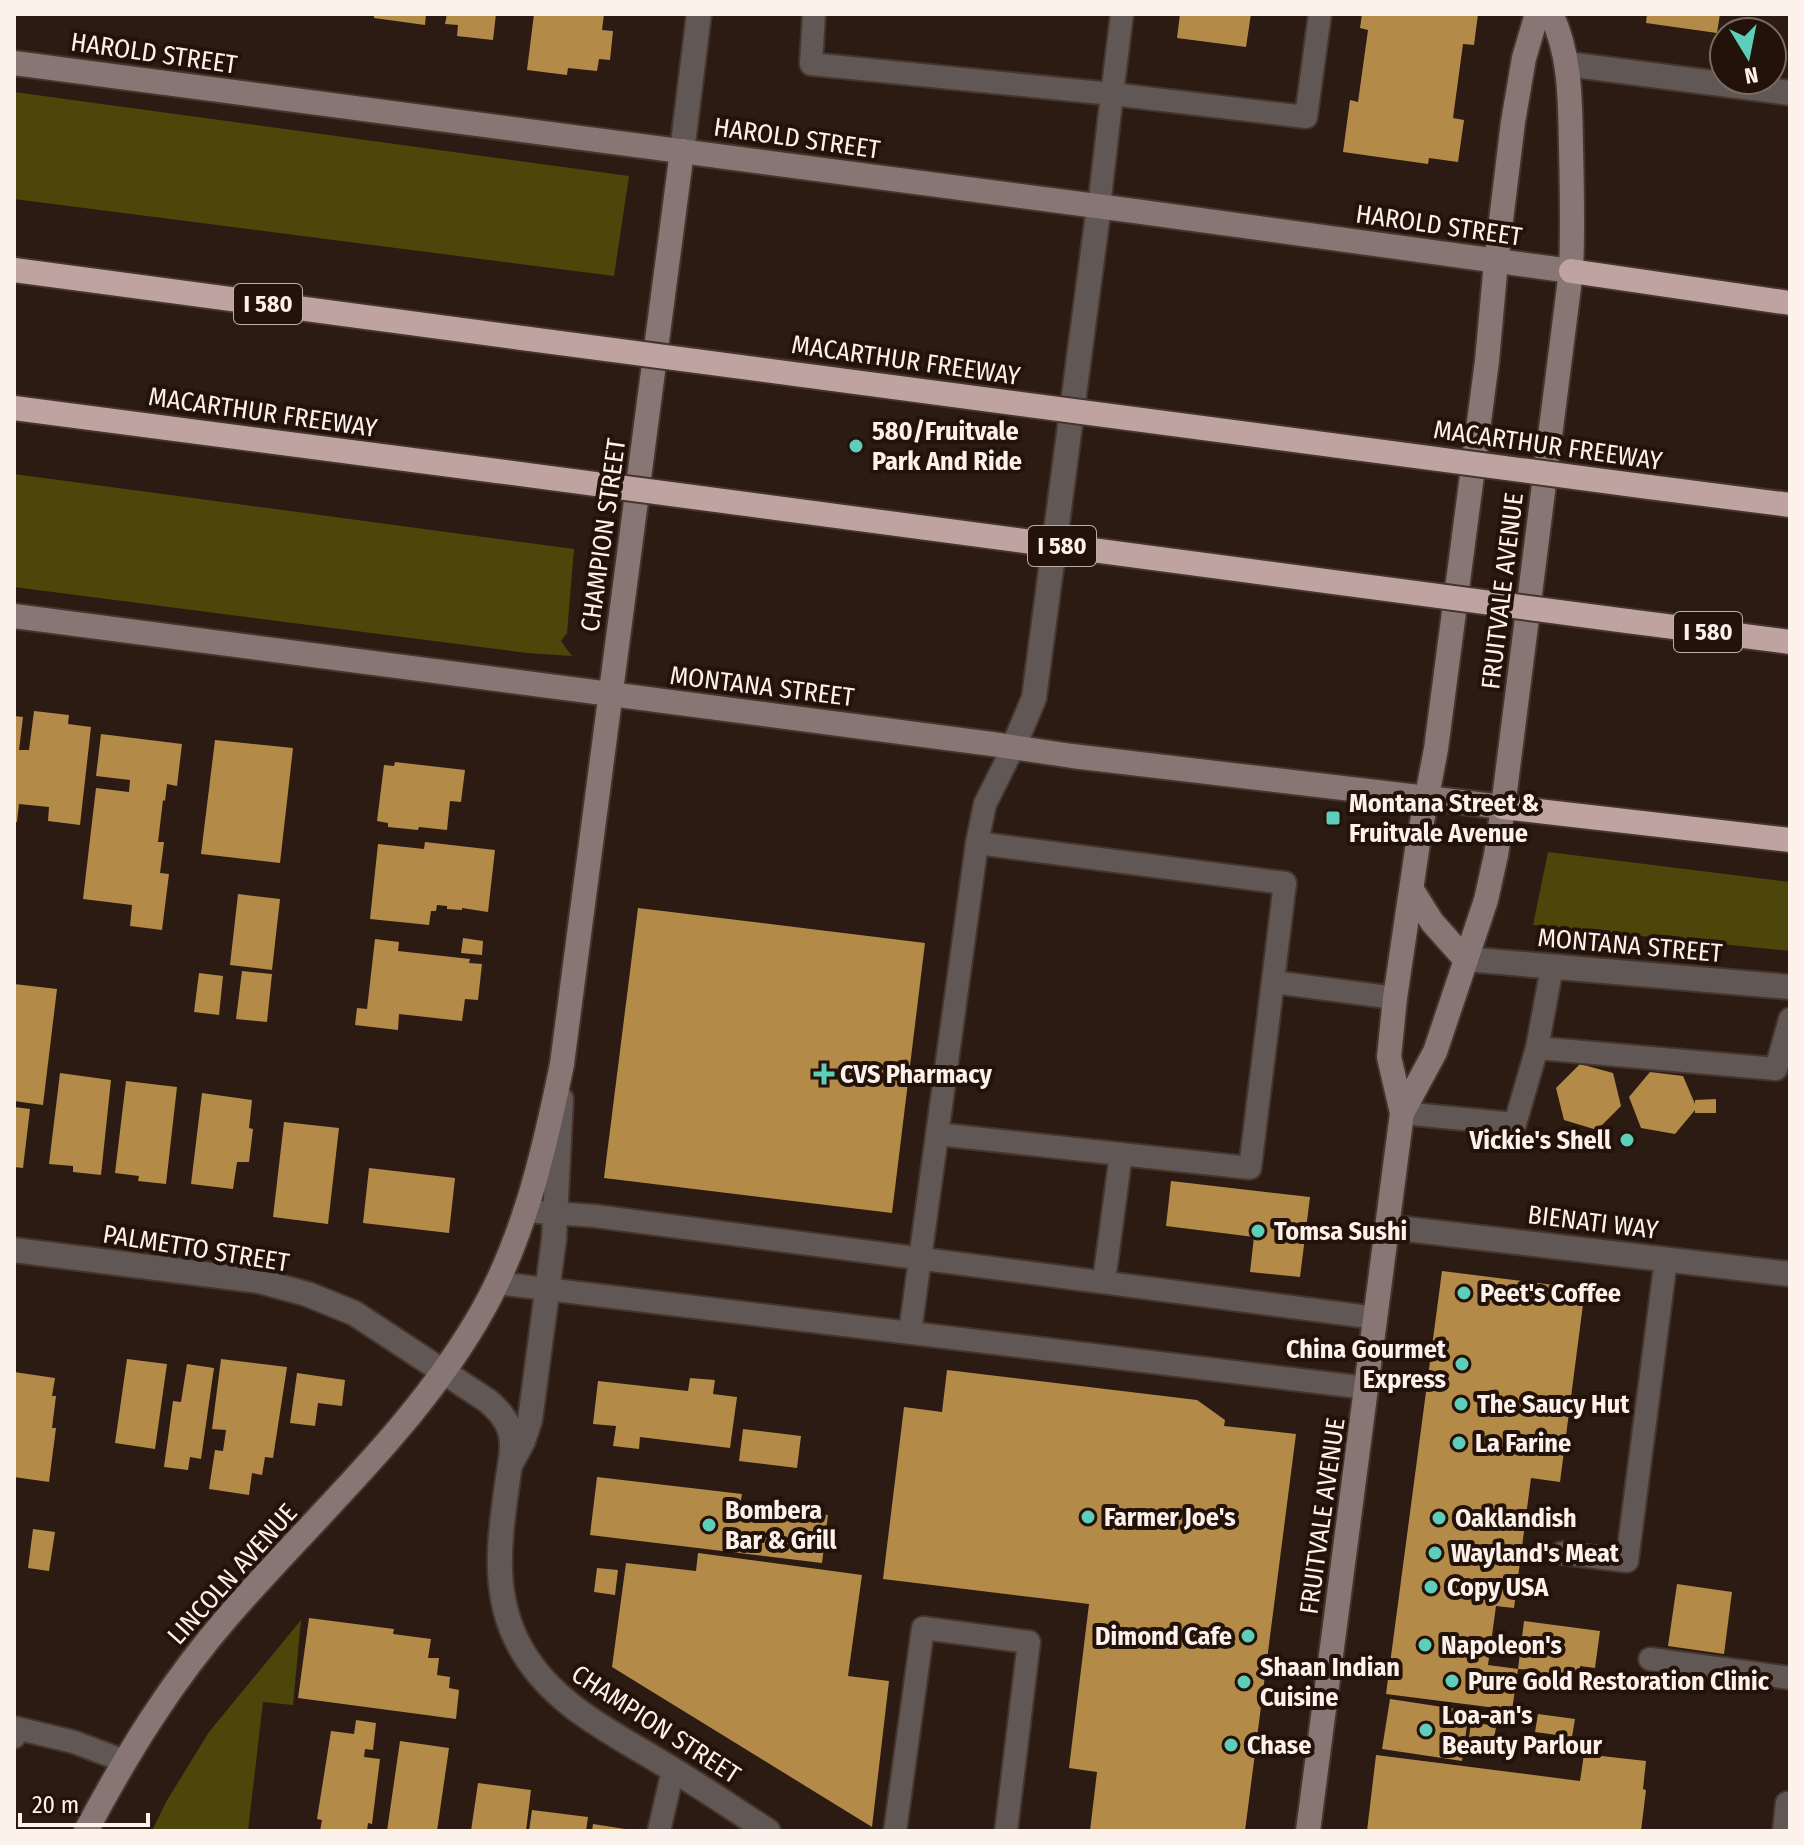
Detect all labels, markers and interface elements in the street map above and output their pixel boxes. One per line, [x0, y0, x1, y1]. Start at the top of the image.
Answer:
north arrow [1708, 16, 1788, 96]
street label: HAROLD STREET [69, 26, 239, 80]
text: N [1743, 61, 1760, 90]
street label: HAROLD STREET [712, 111, 882, 165]
street label: HAROLD STREET [1354, 198, 1524, 252]
road number: I 580 [234, 284, 302, 324]
street label: MACARTHUR FREEWAY [790, 329, 1022, 392]
street label: MACARTHUR FREEWAY [147, 381, 379, 444]
street label: MACARTHUR FREEWAY [1432, 414, 1664, 477]
place label: 580/Fruitvale Park And Ride [872, 416, 1022, 477]
street label: CHAMPION STREET [575, 437, 632, 634]
marker: 580/Fruitvale Park And Ride [847, 437, 865, 455]
street label: FRUITVALE AVENUE [1475, 491, 1530, 691]
road number: I 580 [1028, 526, 1096, 566]
road number: I 580 [1674, 612, 1742, 652]
street label: MONTANA STREET [668, 660, 856, 713]
place label: Montana Street & Fruitvale Avenue [1349, 788, 1539, 849]
marker: Montana Street & Fruitvale Avenue [1324, 809, 1342, 827]
street label: MONTANA STREET [1536, 922, 1724, 969]
place label: CVS Pharmacy [840, 1059, 993, 1090]
marker: CVS Pharmacy [815, 1065, 833, 1083]
place label: Vickie's Shell [1469, 1125, 1612, 1156]
marker: Vickie's Shell [1618, 1131, 1636, 1149]
street label: BIENATI WAY [1526, 1199, 1660, 1246]
place label: Tomsa Sushi [1274, 1216, 1407, 1247]
street label: PALMETTO STREET [101, 1218, 291, 1279]
marker: Tomsa Sushi [1249, 1222, 1267, 1240]
place label: Peet's Coffee [1480, 1278, 1621, 1309]
marker: Peet's Coffee [1455, 1284, 1473, 1302]
place label: China Gourmet Express [1286, 1334, 1447, 1395]
marker: China Gourmet Express [1453, 1355, 1471, 1373]
place label: The Saucy Hut [1477, 1389, 1630, 1420]
marker: The Saucy Hut [1452, 1395, 1470, 1413]
street label: FRUITVALE AVENUE [1293, 1416, 1352, 1616]
place label: La Farine [1475, 1428, 1571, 1459]
marker: La Farine [1450, 1434, 1468, 1452]
place label: Bombera Bar & Grill [725, 1495, 837, 1556]
street label: LINCOLN AVENUE [161, 1498, 304, 1651]
place label: Farmer Joe's [1104, 1502, 1236, 1533]
place label: Oaklandish [1455, 1503, 1577, 1534]
marker: Farmer Joe's [1079, 1508, 1097, 1526]
marker: Oaklandish [1430, 1509, 1448, 1527]
marker: Bombera Bar & Grill [700, 1516, 718, 1534]
place label: Wayland's Meat [1451, 1538, 1620, 1569]
marker: Wayland's Meat [1426, 1544, 1444, 1562]
place label: Copy USA [1447, 1572, 1549, 1603]
marker: Copy USA [1422, 1578, 1440, 1596]
place label: Dimond Cafe [1095, 1621, 1232, 1652]
marker: Dimond Cafe [1239, 1627, 1257, 1645]
place label: Napoleon's [1441, 1630, 1562, 1661]
marker: Napoleon's [1416, 1636, 1434, 1654]
place label: Shaan Indian Cuisine [1260, 1652, 1400, 1713]
street label: CHAMPION STREET [566, 1658, 746, 1790]
place label: Pure Gold Restoration Clinic [1468, 1666, 1770, 1697]
marker: Pure Gold Restoration Clinic [1443, 1672, 1461, 1690]
marker: Shaan Indian Cuisine [1235, 1673, 1253, 1691]
place label: Loa-an's Beauty Parlour [1442, 1700, 1602, 1761]
marker: Loa-an's Beauty Parlour [1417, 1721, 1435, 1739]
place label: Chase [1247, 1730, 1311, 1761]
marker: Chase [1222, 1736, 1240, 1754]
scale bar [20, 1777, 148, 1827]
text: 20 m [32, 1791, 79, 1819]

